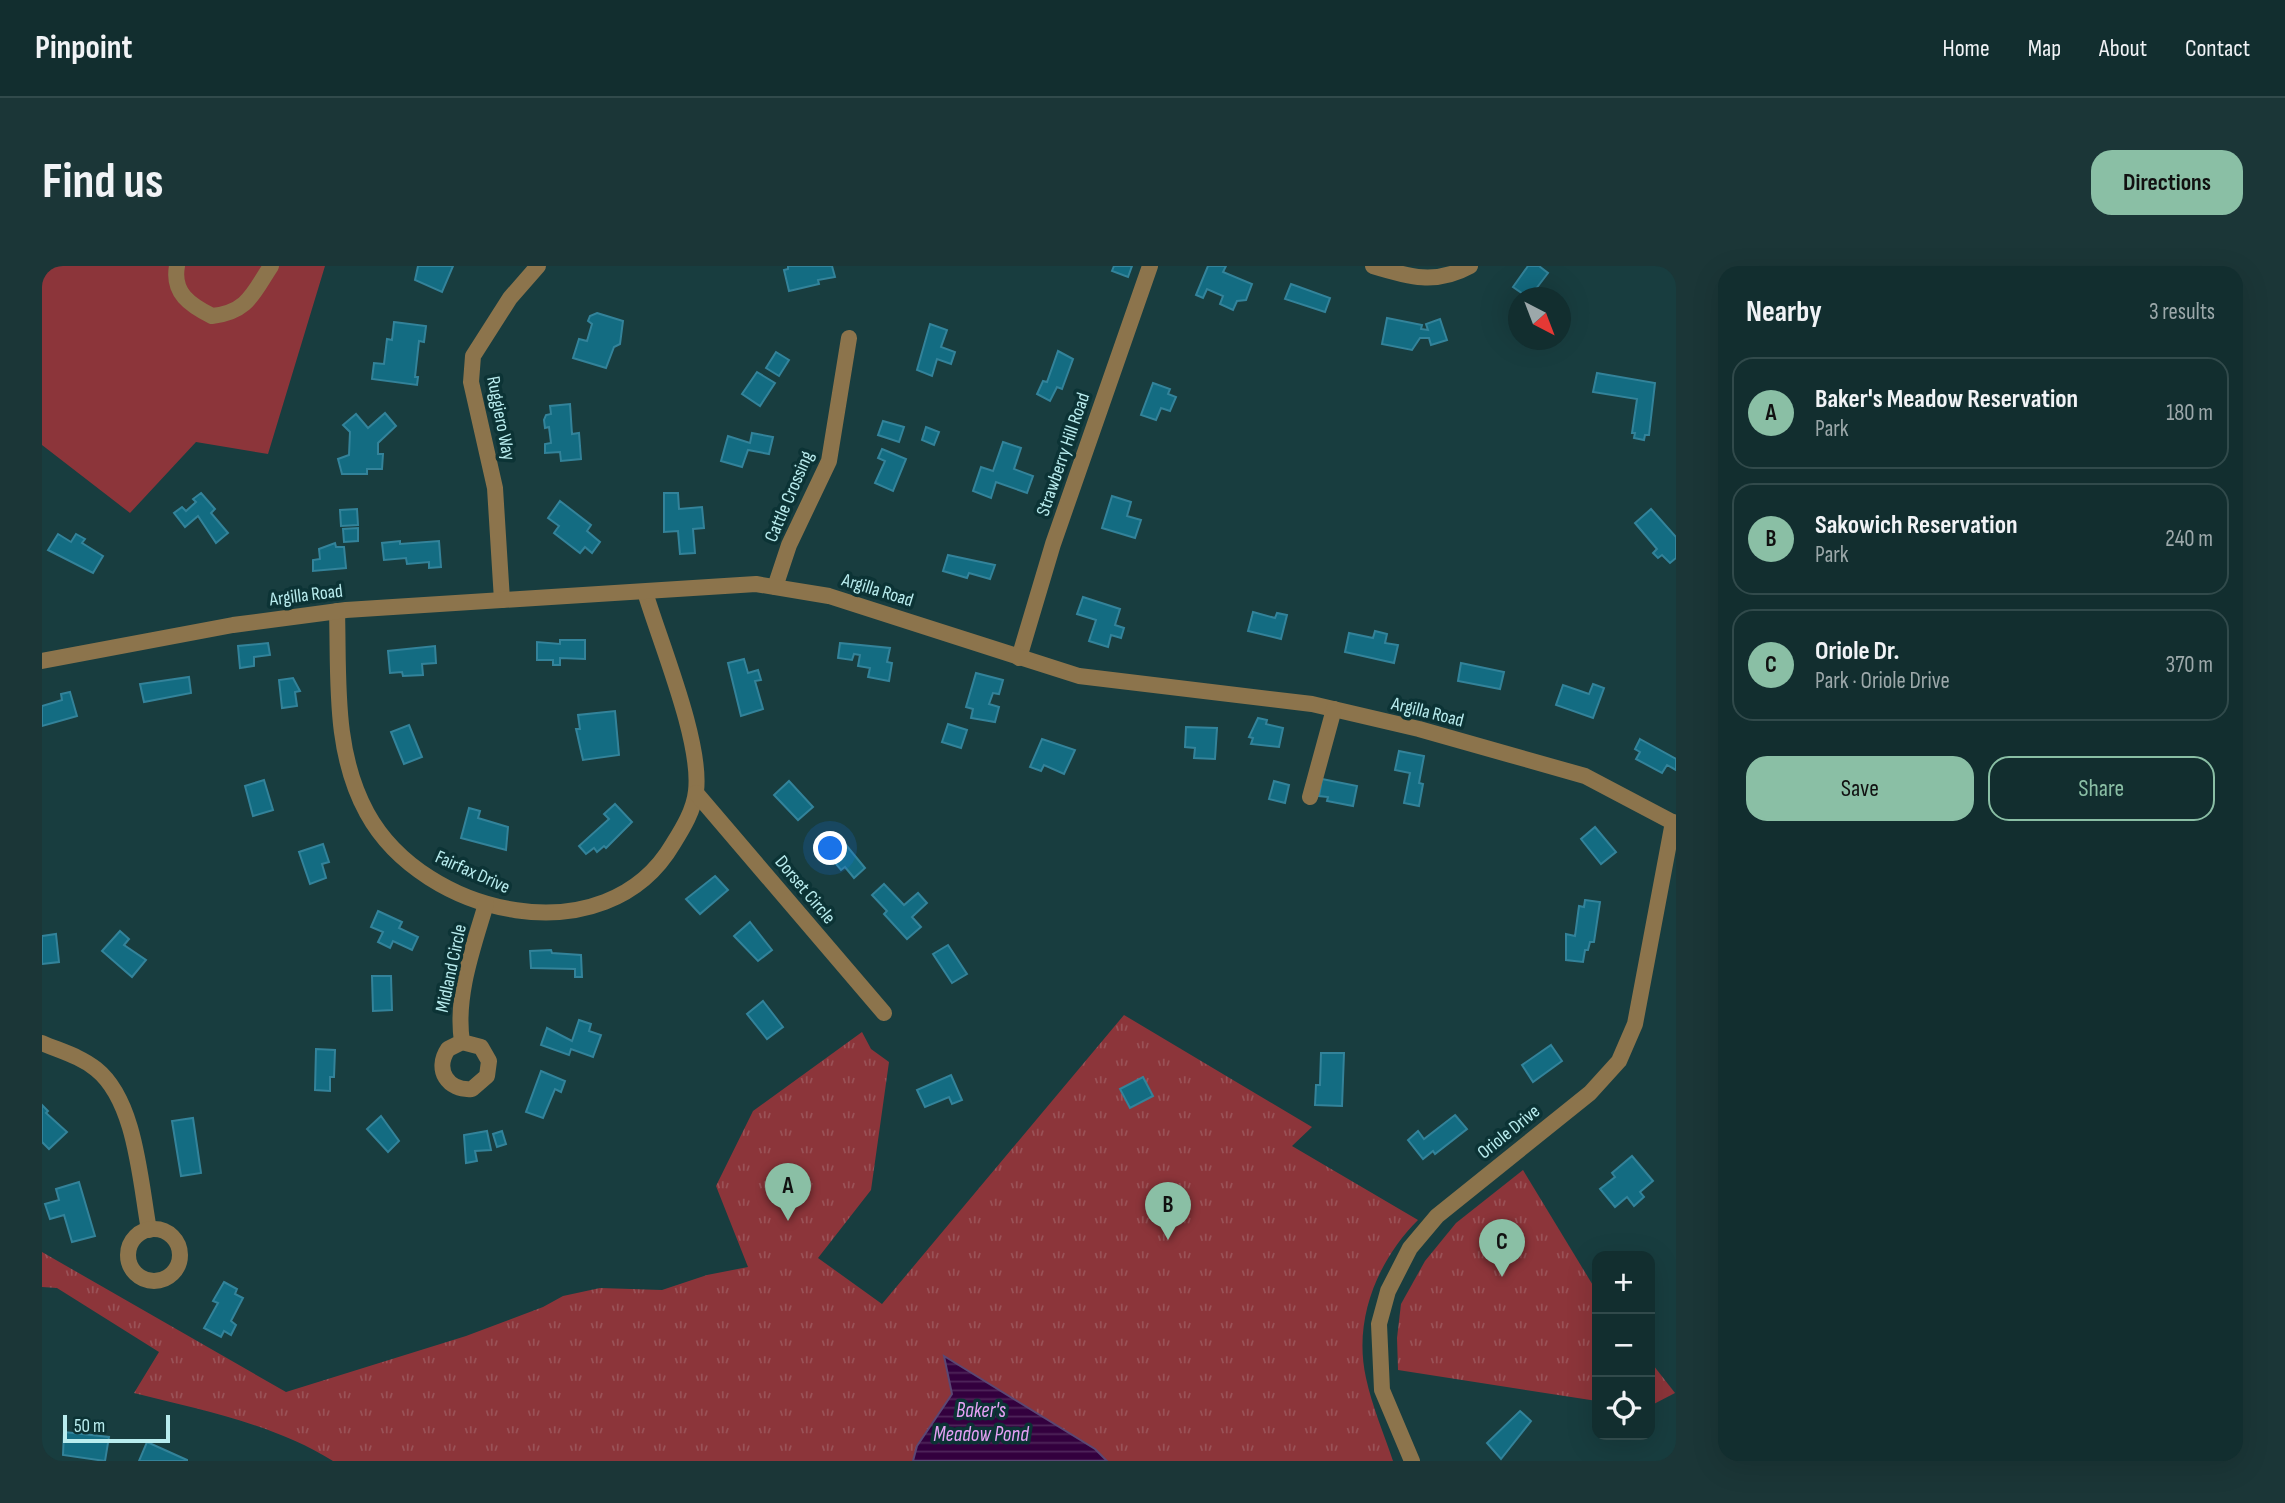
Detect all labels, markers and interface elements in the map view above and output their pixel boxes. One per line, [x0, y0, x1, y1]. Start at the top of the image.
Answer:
text: Pinpoint [35, 28, 132, 68]
text: Home [1942, 34, 1990, 63]
text: Map [2028, 34, 2061, 63]
text: About [2099, 34, 2147, 63]
text: Contact [2185, 34, 2250, 63]
button: Directions [2091, 150, 2243, 215]
text: Find us [42, 153, 164, 212]
north arrow [1508, 287, 1571, 350]
text: Nearby [1746, 294, 1822, 330]
text: 3 results [2149, 298, 2215, 326]
street label: Ruggiero Way [481, 374, 520, 463]
text: Baker's Meadow Reservation [1815, 384, 2078, 415]
street label: Strawberry Hill Road [1032, 390, 1095, 519]
text: A [1766, 399, 1776, 427]
text: 180 m [2166, 399, 2213, 427]
text: Park [1815, 415, 1849, 443]
street label: Cattle Crossing [760, 447, 819, 546]
text: Sakowich Reservation [1815, 510, 2018, 541]
text: B [1766, 525, 1776, 553]
text: 240 m [2165, 525, 2213, 553]
text: Park [1815, 541, 1849, 569]
street label: Argilla Road [838, 568, 916, 612]
street label: Argilla Road [267, 580, 344, 612]
text: Oriole Dr. [1815, 636, 1900, 667]
text: C [1765, 651, 1777, 679]
text: 370 m [2166, 651, 2213, 679]
text: Park · Oriole Drive [1815, 667, 1950, 695]
street label: Argilla Road [1388, 692, 1466, 733]
button: Save [1746, 756, 1974, 821]
button: Share [1988, 756, 2215, 821]
your location [813, 831, 847, 865]
street label: Fairfax Drive [431, 846, 513, 899]
street label: Dorset Circle [770, 851, 840, 929]
street label: Midland Circle [431, 922, 472, 1014]
street label: Oriole Drive [1473, 1100, 1545, 1164]
pin: A [765, 1163, 811, 1221]
pin: B [1145, 1182, 1191, 1240]
pin: C [1479, 1219, 1525, 1277]
map controls [1592, 1251, 1655, 1440]
button: + [1592, 1251, 1655, 1314]
button: − [1592, 1314, 1655, 1377]
button: locate [1592, 1377, 1655, 1440]
water label: Baker's Meadow Pond [933, 1398, 1030, 1447]
scale bar [63, 1412, 170, 1444]
text: 50 m [74, 1415, 105, 1438]

